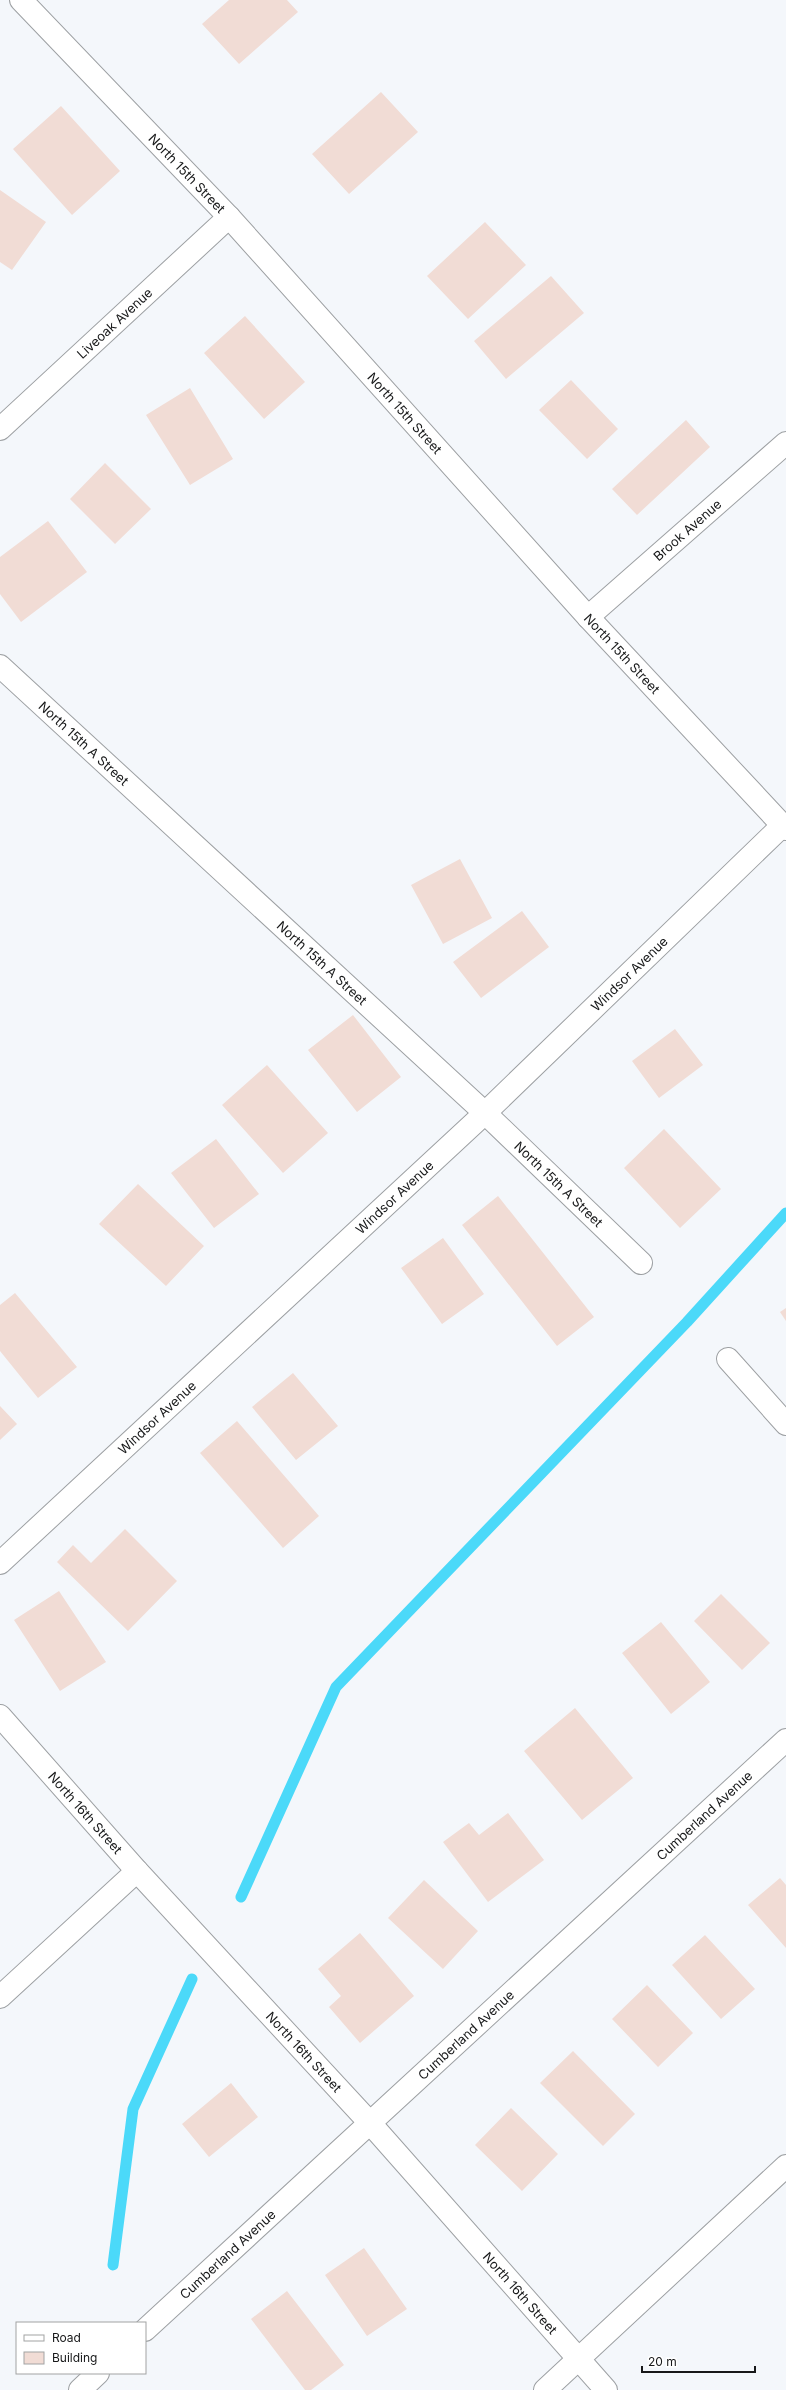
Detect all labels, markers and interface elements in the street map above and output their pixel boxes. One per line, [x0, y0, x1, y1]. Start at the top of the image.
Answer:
street label: North 15th Street [145, 130, 229, 216]
street label: Liveoak Avenue [73, 284, 155, 362]
street label: North 15th Street [364, 369, 446, 457]
street label: Brook Avenue [650, 496, 724, 564]
street label: North 15th Street [581, 610, 663, 697]
street label: North 15th A Street [36, 698, 132, 789]
street label: North 15th A Street [274, 917, 370, 1008]
street label: Windsor Avenue [587, 933, 671, 1014]
street label: North 15th A Street [511, 1138, 606, 1230]
street label: Windsor Avenue [352, 1157, 437, 1237]
street label: Windsor Avenue [115, 1377, 199, 1458]
street label: Cumberland Avenue [653, 1767, 755, 1863]
street label: North 16th Street [45, 1768, 126, 1857]
street label: Cumberland Avenue [414, 1987, 517, 2083]
street label: North 16th Street [263, 2008, 345, 2095]
street label: Cumberland Avenue [176, 2206, 279, 2302]
street label: North 16th Street [480, 2249, 561, 2337]
legend [16, 2322, 146, 2374]
text: Road [52, 2330, 81, 2345]
scale bar [642, 2348, 755, 2374]
text: Building [52, 2350, 97, 2365]
text: 20 m [648, 2354, 677, 2369]

